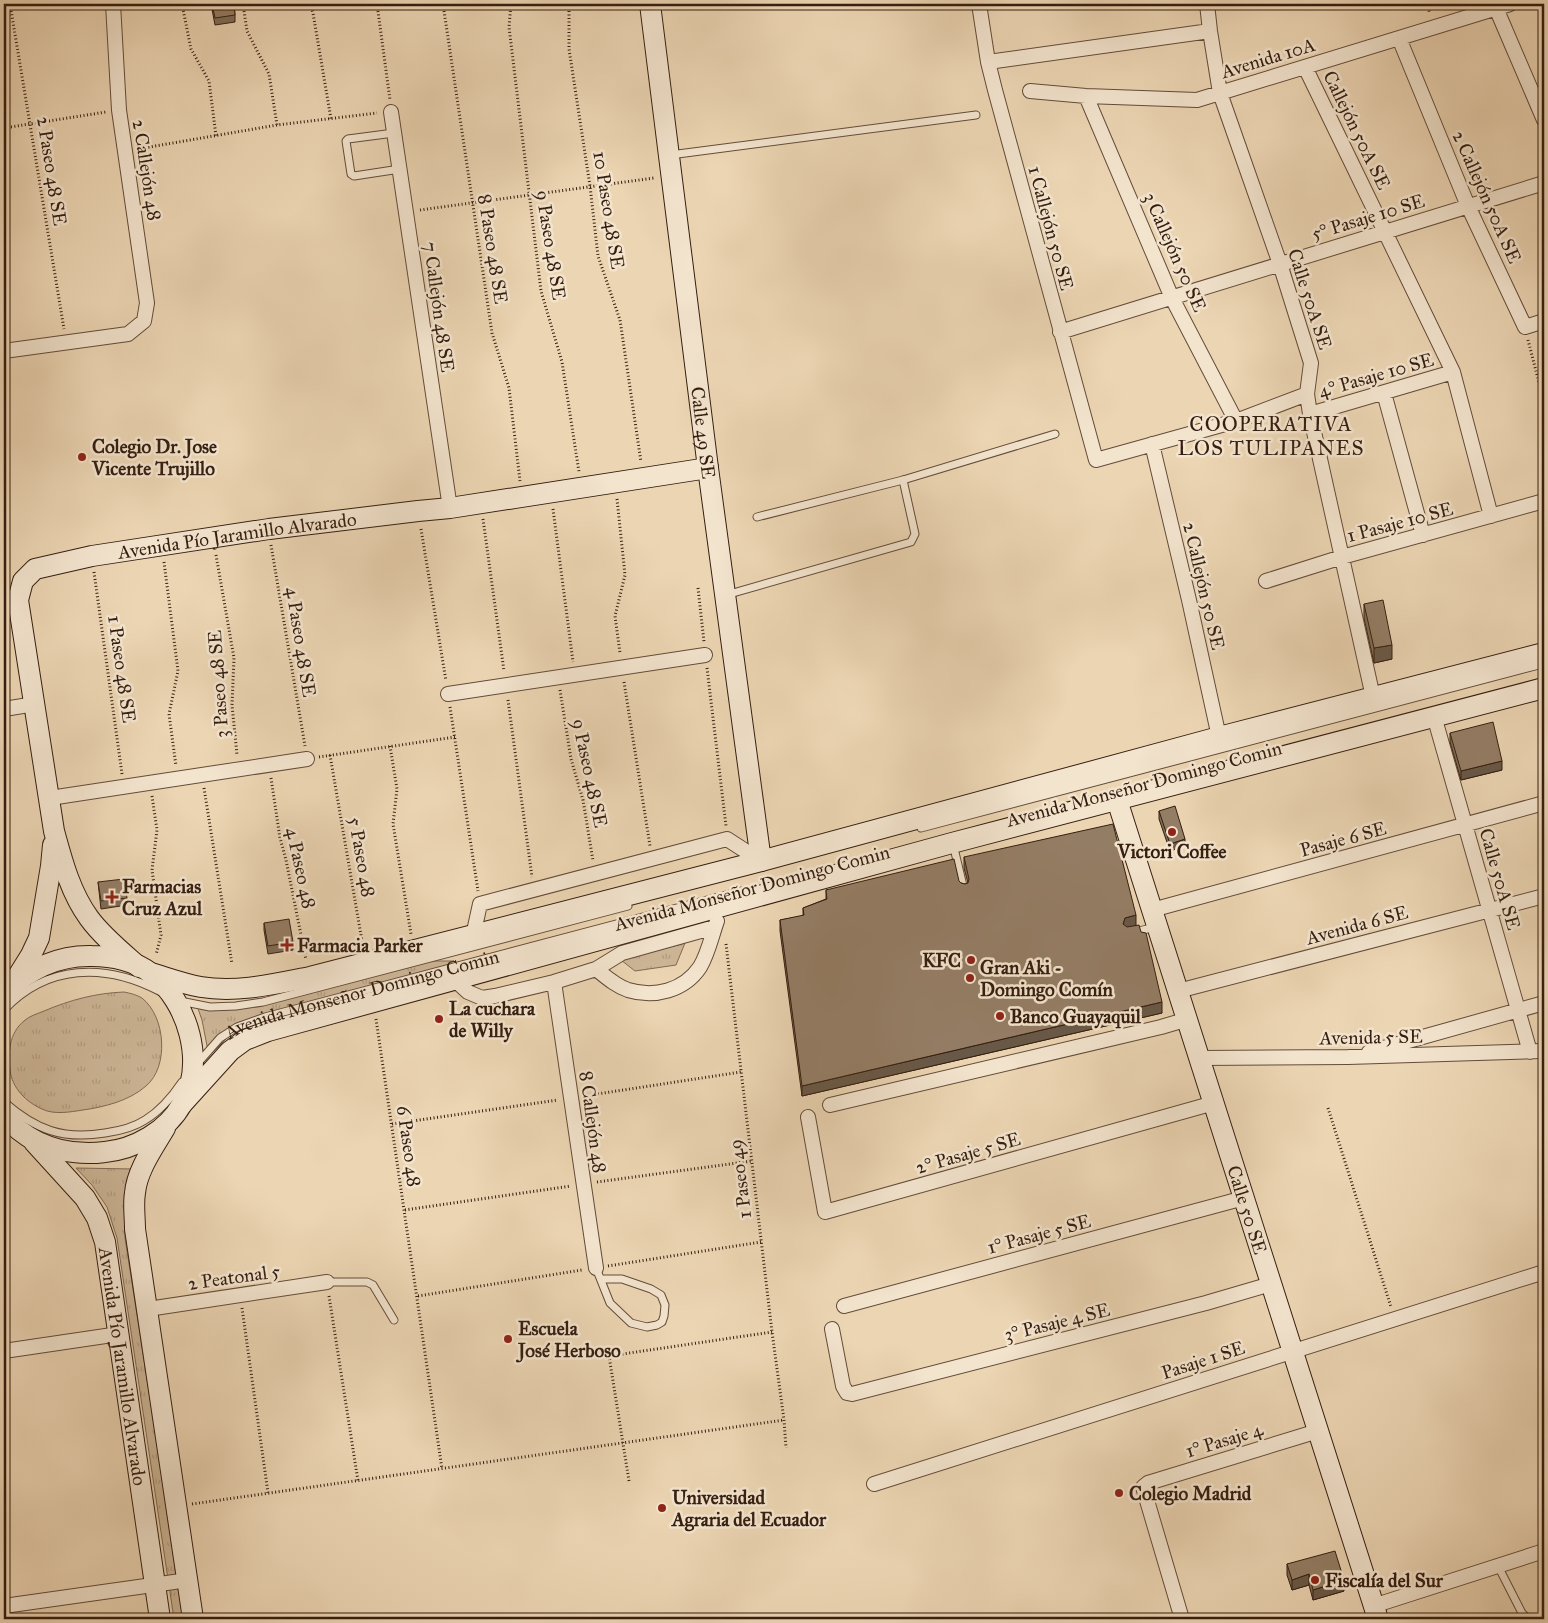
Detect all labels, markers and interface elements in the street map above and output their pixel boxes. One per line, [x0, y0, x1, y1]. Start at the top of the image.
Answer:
street label: Avenida 10A [1217, 33, 1318, 83]
street label: Callejón 50A SE [1318, 67, 1396, 193]
street label: 2 Paseo 48 SE [32, 115, 72, 227]
street label: 2 Callejón 48 [128, 118, 166, 222]
street label: 2 Callejón 50A SE [1447, 127, 1527, 267]
street label: 10 Paseo 48 SE [588, 149, 630, 271]
street label: 1 Callejón 50 SE [1023, 163, 1079, 293]
street label: 9 Paseo 48 SE [531, 188, 571, 302]
street label: 3 Callejón 50 SE [1138, 189, 1212, 316]
street label: 5° Pasaje 10 SE [1309, 189, 1428, 245]
street label: 8 Paseo 48 SE [473, 193, 513, 306]
street label: 7 Callejón 48 SE [418, 240, 460, 374]
street label: Calle 50A SE [1283, 246, 1337, 353]
street label: 4° Pasaje 10 SE [1316, 347, 1437, 402]
street label: Calle 49 SE [686, 385, 721, 481]
district label: COOPERATIVA LOS TULIPANES [1177, 411, 1365, 461]
place label: Colegio Dr. Jose Vicente Trujillo [91, 435, 217, 481]
marker: Colegio Dr. Jose Vicente Trujillo [76, 451, 88, 463]
street label: 1 Pasaje 10 SE [1344, 497, 1456, 547]
street label: Avenida Pío Jaramillo Alvarado [115, 507, 358, 564]
street label: 2 Callejón 50 SE [1178, 520, 1230, 652]
street label: 4 Paseo 48 SE [281, 585, 321, 699]
street label: 1 Paseo 48 SE [103, 614, 141, 725]
street label: 3 Paseo 48 SE [203, 629, 233, 739]
street label: 9 Paseo 48 SE [567, 716, 613, 830]
street label: Avenida Monseñor Domingo Comin [1003, 736, 1284, 833]
street label: 5 Paseo 48 [344, 815, 380, 899]
street label: Pasaje 6 SE [1297, 816, 1389, 862]
street label: 4 Paseo 48 [281, 825, 321, 911]
marker: Victori Coffee [1166, 826, 1178, 838]
street label: Calle 50A SE [1475, 826, 1526, 933]
street label: Avenida Monseñor Domingo Comin [611, 840, 892, 937]
place label: Victori Coffee [1116, 840, 1227, 863]
place label: Farmacias Cruz Azul [122, 875, 203, 920]
marker: Farmacias Cruz Azul [106, 891, 118, 903]
street label: Avenida 6 SE [1303, 900, 1411, 950]
place label: Farmacia Parker [297, 934, 424, 957]
marker: Farmacia Parker [281, 939, 293, 951]
street label: Avenida Monseñor Domingo Comin [219, 944, 501, 1044]
place label: KFC [922, 949, 961, 972]
marker: KFC [965, 954, 977, 966]
place label: Gran Aki - Domingo Comín [980, 956, 1114, 1002]
marker: Gran Aki - Domingo Comín [964, 972, 976, 984]
place label: La cuchara de Willy [449, 997, 536, 1043]
place label: Banco Guayaquil [1010, 1005, 1142, 1029]
marker: Banco Guayaquil [994, 1010, 1006, 1022]
marker: La cuchara de Willy [433, 1013, 445, 1025]
street label: Avenida 5 SE [1318, 1025, 1423, 1049]
street label: 8 Callejón 48 [574, 1070, 612, 1174]
street label: 6 Paseo 48 [392, 1104, 426, 1188]
street label: 2° Pasaje 5 SE [913, 1127, 1023, 1179]
street label: 1 Paseo 49 [724, 1138, 756, 1220]
street label: Calle 50 SE [1223, 1162, 1273, 1257]
street label: 1° Pasaje 5 SE [985, 1209, 1094, 1259]
street label: Avenida Pío Jaramillo Alvarado [94, 1245, 152, 1487]
street label: 2 Peatonal 5 [187, 1259, 282, 1295]
street label: 3° Pasaje 4 SE [1002, 1298, 1113, 1346]
place label: Escuela José Herboso [515, 1317, 621, 1363]
marker: Escuela José Herboso [502, 1333, 514, 1345]
street label: Pasaje 1 SE [1158, 1336, 1248, 1384]
street label: 1° Pasaje 4 [1183, 1417, 1266, 1463]
place label: Colegio Madrid [1129, 1482, 1252, 1506]
place label: Universidad Agraria del Ecuador [670, 1486, 827, 1532]
marker: Colegio Madrid [1113, 1487, 1125, 1499]
marker: Universidad Agraria del Ecuador [656, 1502, 668, 1514]
place label: Fiscalía del Sur [1325, 1569, 1444, 1592]
marker: Fiscalía del Sur [1309, 1574, 1321, 1586]

